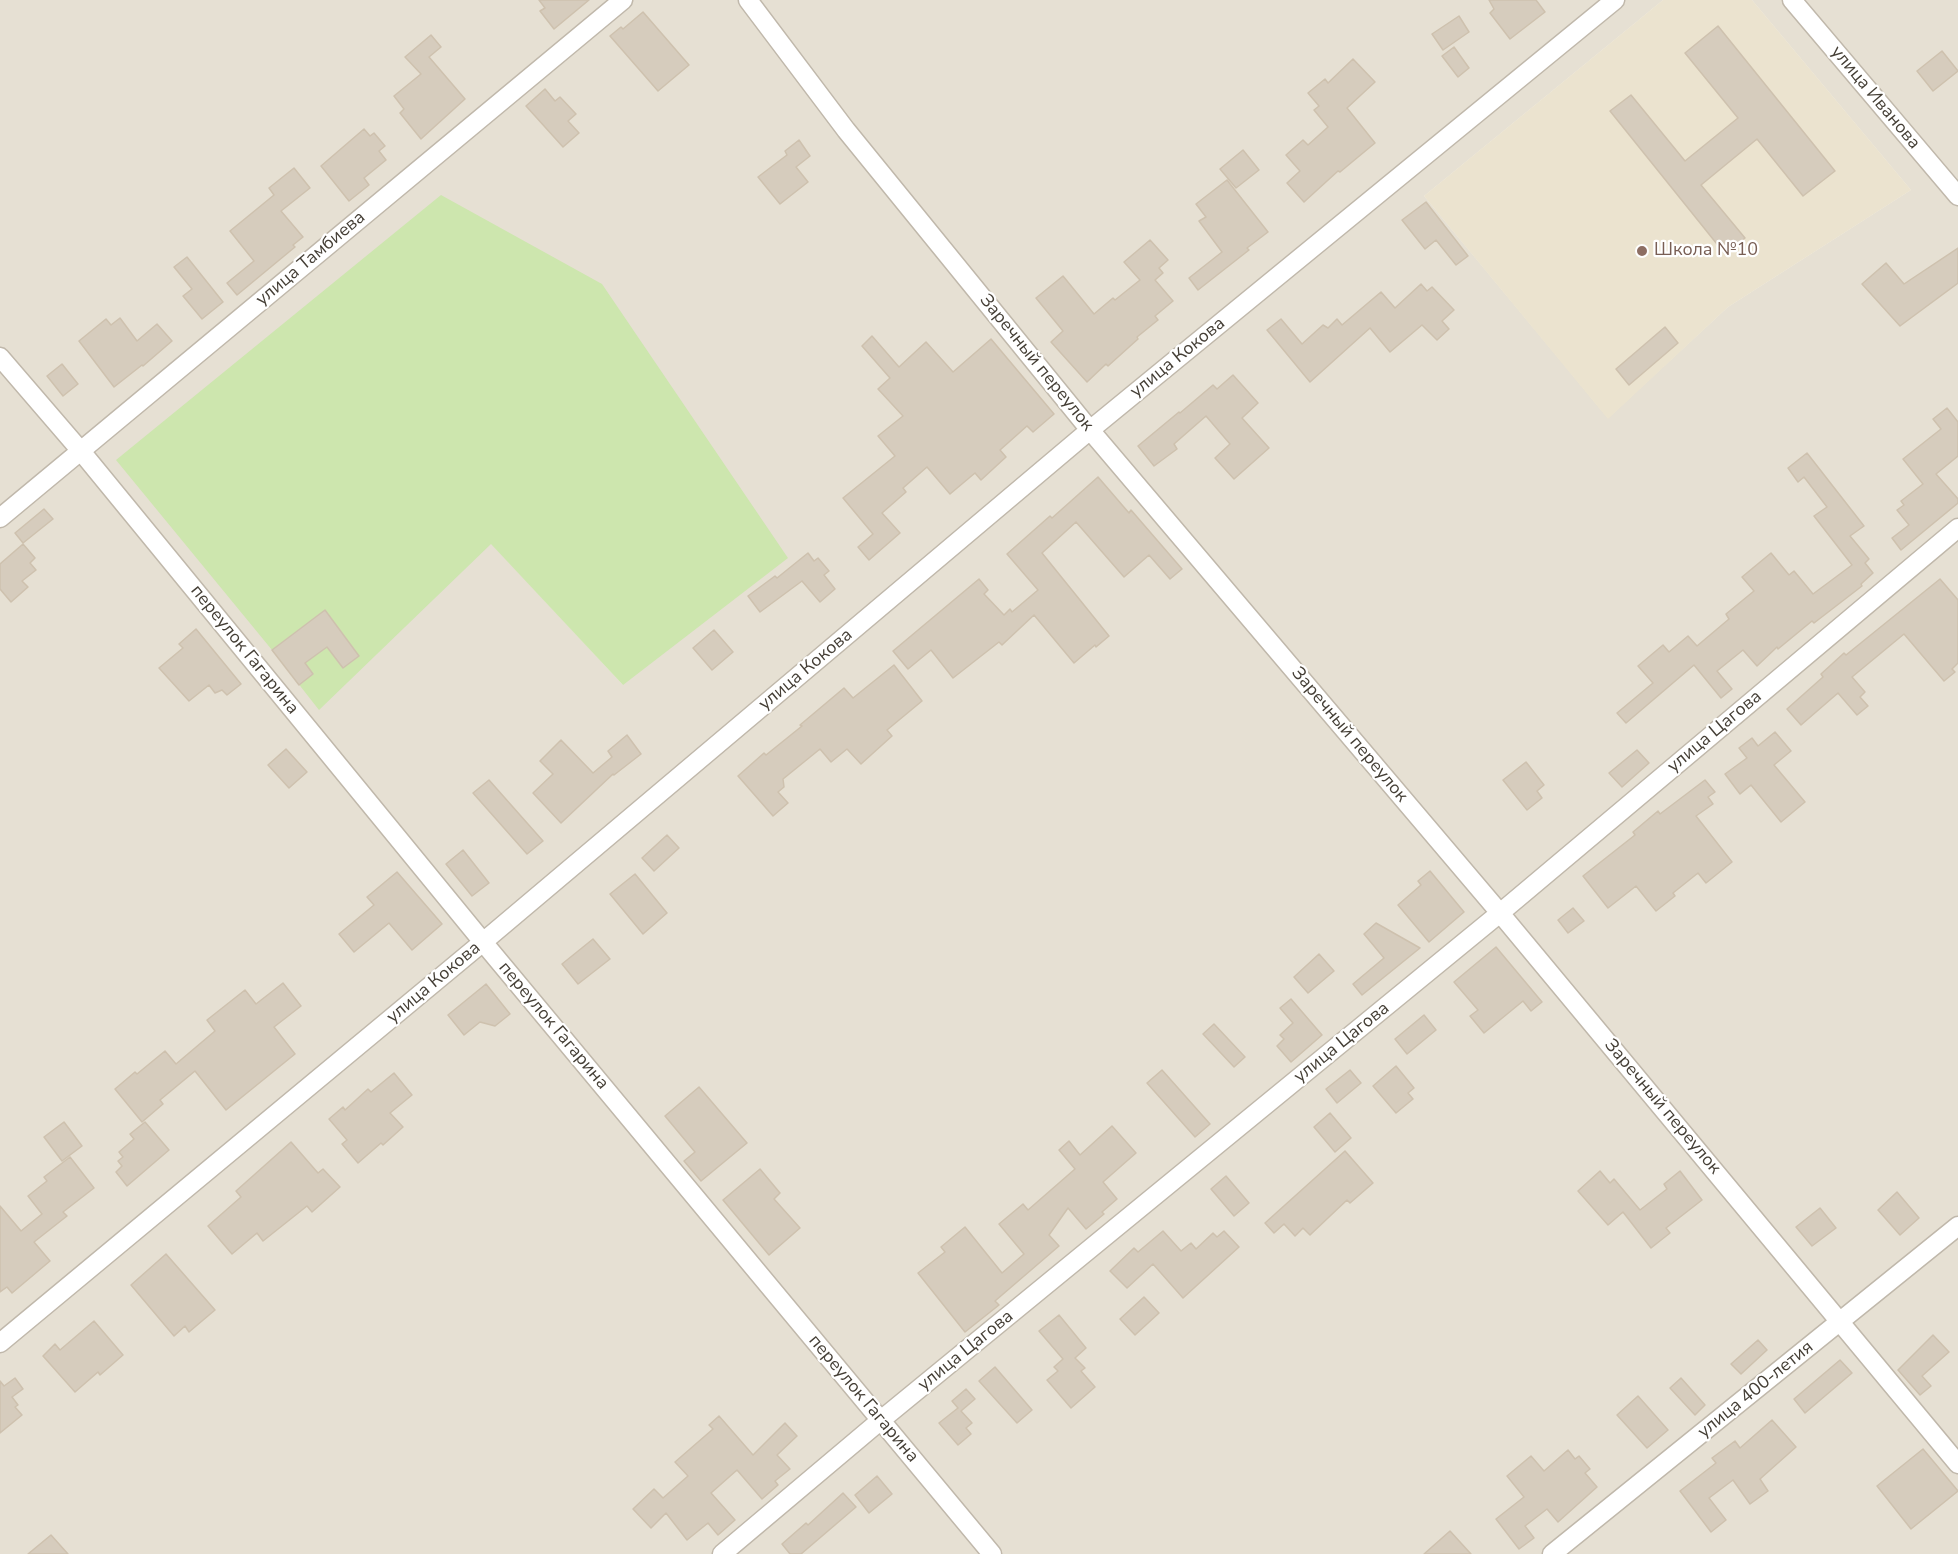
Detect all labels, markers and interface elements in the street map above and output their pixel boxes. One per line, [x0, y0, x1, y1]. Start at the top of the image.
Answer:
street label: улица Иванова [1826, 42, 1924, 154]
street label: улица Тамбиева [252, 207, 370, 311]
place label: Школа №10 [1654, 240, 1758, 262]
marker: Школа №10 [1635, 244, 1649, 258]
street label: Заречный переулок [974, 290, 1098, 436]
street label: улица Кокова [1126, 313, 1230, 403]
street label: переулок Гагарина [185, 581, 303, 719]
street label: улица Кокова [755, 625, 857, 715]
street label: Заречный переулок [1286, 663, 1412, 807]
street label: улица Цагова [1663, 686, 1767, 778]
street label: улица Кокова [383, 938, 485, 1028]
street label: переулок Гагарина [493, 958, 613, 1094]
street label: улица Цагова [1290, 998, 1394, 1088]
street label: Заречный переулок [1599, 1035, 1725, 1179]
street label: улица Цагова [914, 1306, 1018, 1396]
street label: переулок Гагарина [803, 1331, 923, 1467]
street label: улица 400-летия [1694, 1337, 1818, 1443]

